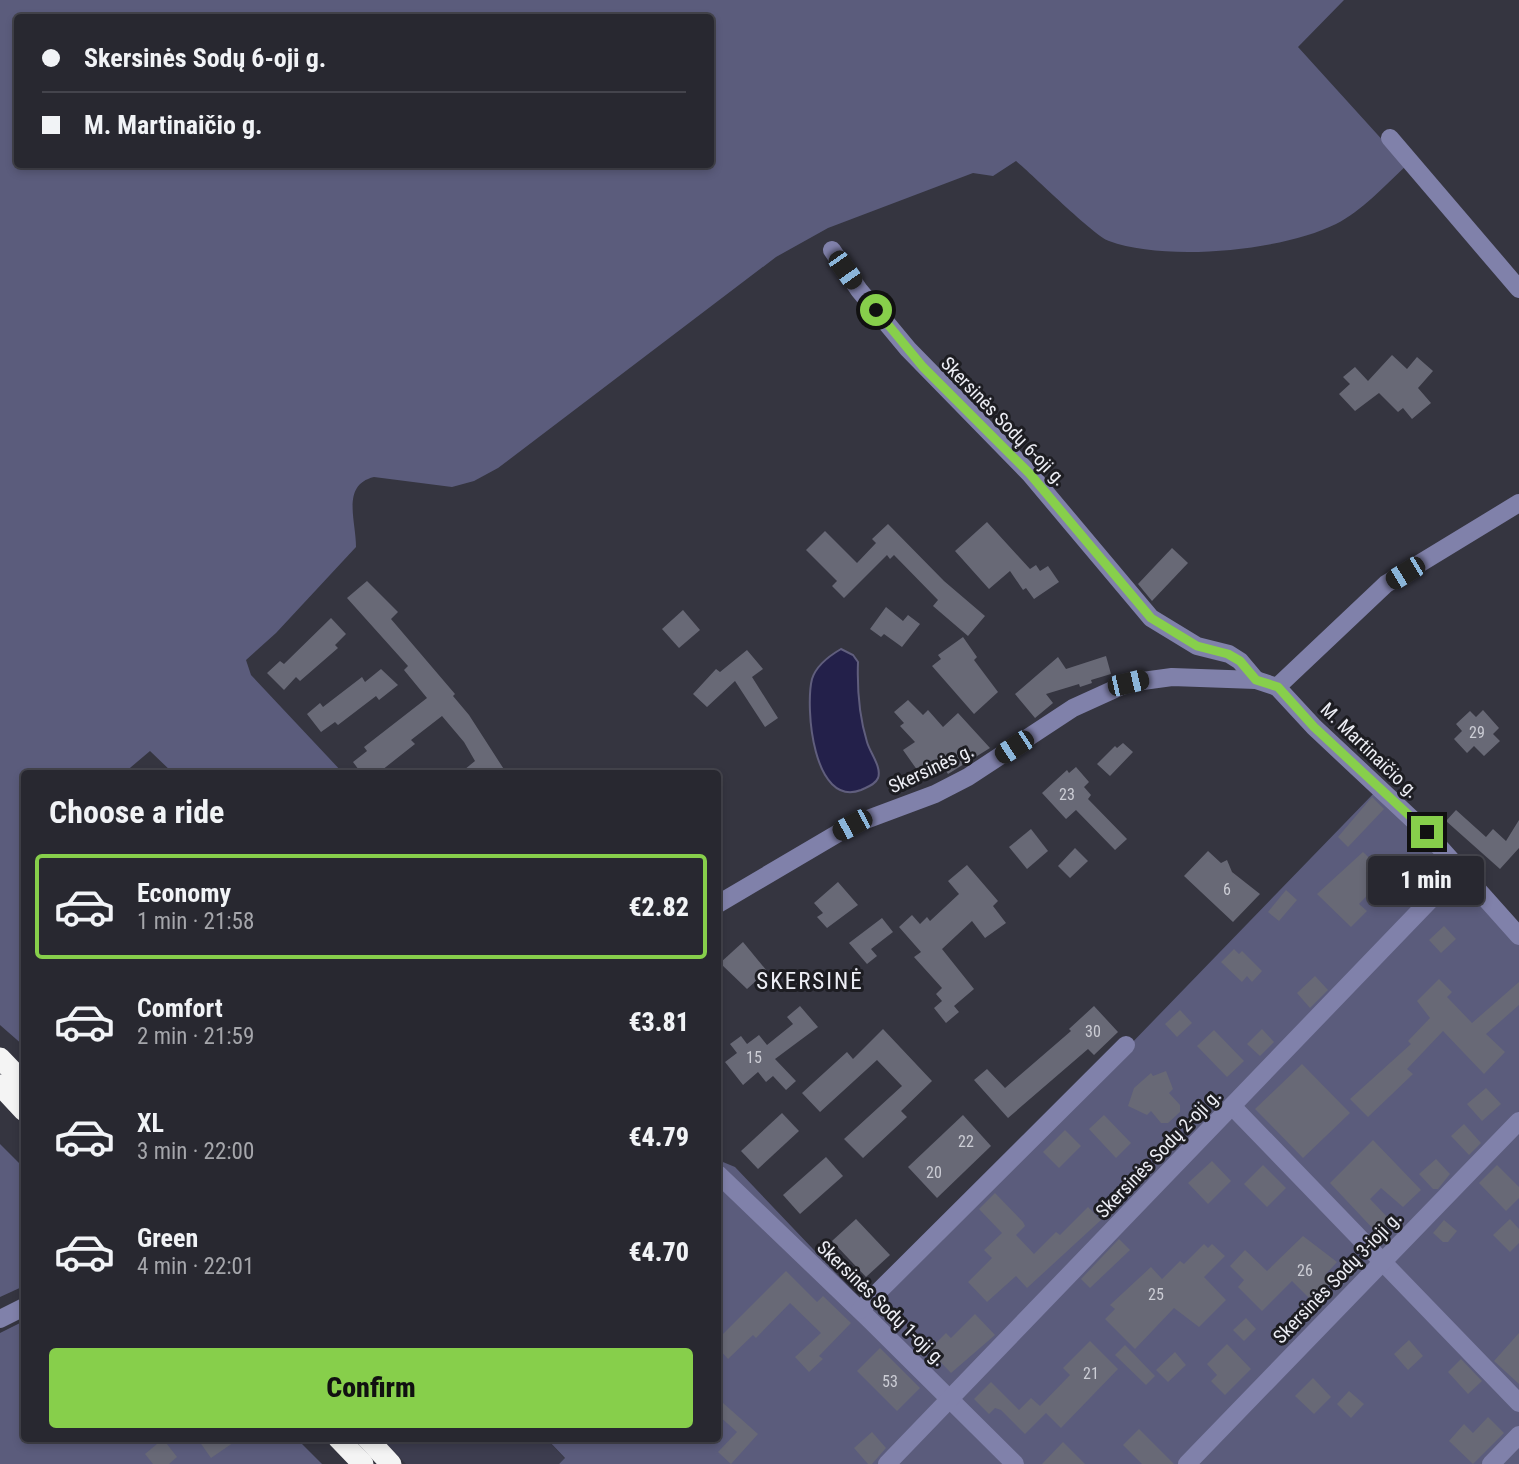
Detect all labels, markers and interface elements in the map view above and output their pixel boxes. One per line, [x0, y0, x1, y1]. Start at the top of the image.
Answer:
text: Skersinės Sodų 6-oji g. [84, 43, 326, 73]
text: M. Martinaičio g. [84, 110, 263, 140]
car [825, 247, 866, 293]
route start [860, 294, 892, 326]
street label: Skersinės Sodų 6-oji g. [936, 352, 1071, 491]
car [1382, 553, 1429, 593]
car [1106, 668, 1151, 698]
street label: M. Martinaičio g. [1316, 698, 1423, 803]
house number: 29 [1469, 723, 1485, 742]
car [991, 727, 1038, 767]
street label: Skersinės g. [885, 739, 978, 798]
house number: 23 [1059, 785, 1075, 804]
text: Choose a ride [49, 793, 224, 831]
car [829, 806, 876, 844]
route end [1411, 816, 1443, 848]
callout: 1 min [1369, 856, 1485, 906]
text: 1 min [1400, 867, 1452, 894]
icon: car [53, 875, 116, 938]
text: Economy [137, 878, 231, 908]
house number: 6 [1223, 880, 1231, 899]
text: €2.82 [628, 892, 689, 922]
text: 1 min · 21:58 [137, 908, 254, 935]
district label: SKERSINĖ [756, 968, 864, 995]
icon: car [53, 990, 116, 1053]
text: Comfort [137, 993, 223, 1023]
text: €3.81 [628, 1007, 689, 1037]
house number: 30 [1085, 1022, 1101, 1041]
text: 2 min · 21:59 [137, 1023, 254, 1050]
house number: 15 [746, 1048, 762, 1067]
street label: Skersinės Sodų 2-oji g. [1091, 1084, 1226, 1223]
icon: car [53, 1105, 116, 1168]
text: XL [137, 1108, 164, 1138]
text: €4.79 [628, 1122, 689, 1152]
house number: 22 [958, 1132, 974, 1151]
text: 3 min · 22:00 [137, 1138, 254, 1165]
house number: 20 [926, 1163, 942, 1182]
street label: Skersinės Sodų 3-ioji g. [1268, 1206, 1406, 1348]
icon: car [53, 1220, 116, 1283]
text: Green [137, 1223, 198, 1253]
street label: Skersinės Sodų 1-oji g. [812, 1236, 951, 1371]
text: €4.70 [628, 1237, 689, 1267]
text: 4 min · 22:01 [137, 1253, 254, 1280]
house number: 26 [1297, 1261, 1313, 1280]
house number: 25 [1148, 1285, 1164, 1304]
button: Confirm [49, 1348, 693, 1428]
house number: 21 [1083, 1364, 1099, 1383]
house number: 53 [882, 1372, 898, 1391]

